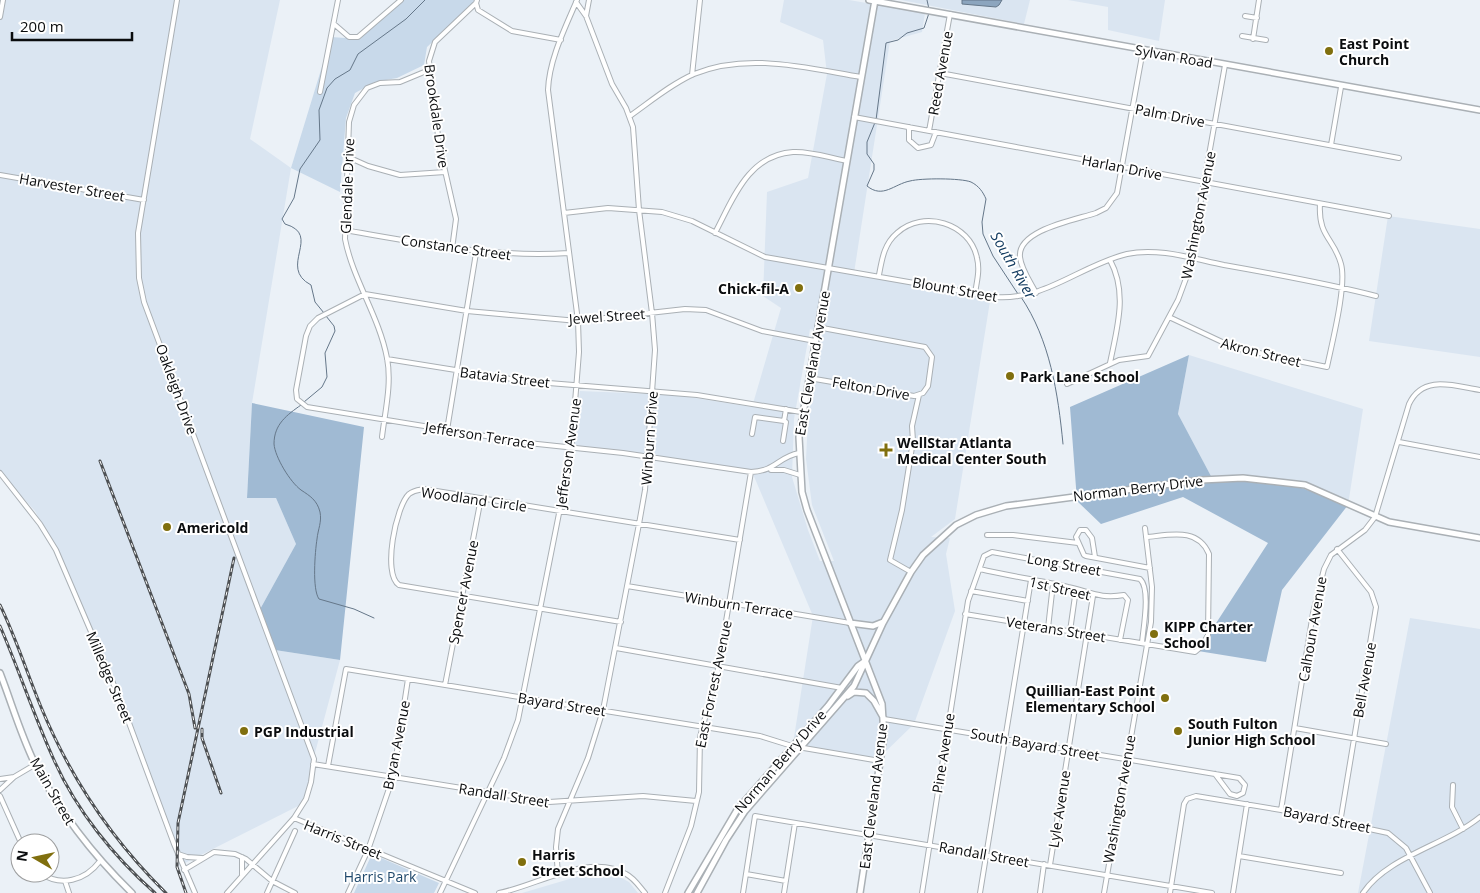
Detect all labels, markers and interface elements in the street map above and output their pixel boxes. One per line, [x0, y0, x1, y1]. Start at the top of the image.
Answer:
scale bar [12, 10, 132, 42]
text: 200 m [20, 16, 64, 36]
street label: Reed Avenue [923, 29, 957, 117]
place label: East Point Church [1339, 34, 1409, 69]
street label: Sylvan Road [1134, 40, 1214, 72]
marker: East Point Church [1323, 45, 1335, 57]
street label: Brookdale Drive [420, 63, 454, 169]
street label: Palm Drive [1134, 99, 1207, 131]
street label: Glendale Drive [336, 138, 358, 234]
street label: Washington Avenue [1176, 149, 1220, 281]
street label: Harlan Drive [1080, 150, 1164, 184]
street label: Harvester Street [18, 168, 126, 206]
water label: South River [987, 228, 1042, 303]
street label: Constance Street [400, 230, 512, 264]
street label: Blount Street [911, 272, 999, 306]
place label: Chick-fil-A [718, 279, 789, 298]
marker: Chick-fil-A [793, 282, 805, 294]
street label: East Cleveland Avenue [790, 289, 834, 437]
street label: Jewel Street [566, 304, 646, 328]
street label: Akron Street [1219, 333, 1303, 371]
street label: Oakleigh Drive [152, 341, 202, 437]
street label: Batavia Street [459, 362, 551, 392]
place label: Park Lane School [1020, 367, 1139, 386]
marker: Park Lane School [1004, 370, 1016, 382]
street label: Felton Drive [831, 372, 911, 404]
street label: Winburn Drive [636, 390, 662, 486]
street label: Jefferson Avenue [551, 397, 585, 511]
street label: Jefferson Terrace [422, 417, 537, 453]
place label: WellStar Atlanta Medical Center South [897, 433, 1047, 468]
marker: WellStar Atlanta Medical Center South [879, 443, 893, 457]
street label: Norman Berry Drive [1072, 471, 1204, 505]
street label: Woodland Circle [420, 482, 528, 516]
place label: Americold [177, 518, 248, 537]
marker: Americold [161, 521, 173, 533]
street label: Spencer Avenue [444, 538, 482, 646]
street label: Long Street [1026, 548, 1102, 580]
street label: 1st Street [1027, 572, 1093, 604]
street label: Calhoun Avenue [1293, 575, 1331, 683]
street label: Winburn Terrace [683, 587, 795, 623]
street label: Veterans Street [1005, 612, 1107, 646]
place label: KIPP Charter School [1164, 617, 1253, 652]
street label: East Forrest Avenue [690, 618, 736, 749]
street label: Milledge Street [82, 628, 138, 726]
marker: KIPP Charter School [1148, 628, 1160, 640]
street label: Bell Avenue [1348, 641, 1380, 719]
place label: Quillian-East Point Elementary School [1025, 681, 1155, 716]
street label: Bayard Street [517, 688, 607, 720]
marker: Quillian-East Point Elementary School [1159, 692, 1171, 704]
street label: Bryan Avenue [378, 699, 414, 791]
street label: Norman Berry Drive [730, 705, 830, 817]
street label: Pine Avenue [927, 711, 959, 794]
place label: South Fulton Junior High School [1186, 714, 1315, 749]
place label: PGP Industrial [254, 722, 354, 741]
street label: East Cleveland Avenue [855, 722, 891, 870]
street label: South Bayard Street [969, 723, 1101, 765]
marker: PGP Industrial [238, 725, 250, 737]
marker: South Fulton Junior High School [1172, 725, 1184, 737]
street label: Washington Avenue [1098, 733, 1140, 865]
street label: Main Street [26, 754, 80, 828]
street label: Lyle Avenue [1044, 769, 1075, 849]
street label: Randall Street [457, 778, 551, 812]
street label: Bayard Street [1282, 801, 1372, 837]
street label: Harris Street [301, 815, 385, 863]
north arrow [10, 833, 60, 883]
street label: Randall Street [937, 837, 1031, 871]
place label: Harris Street School [532, 845, 624, 880]
text: N [11, 849, 32, 863]
marker: Harris Street School [516, 856, 528, 868]
park label: Harris Park [344, 867, 417, 886]

